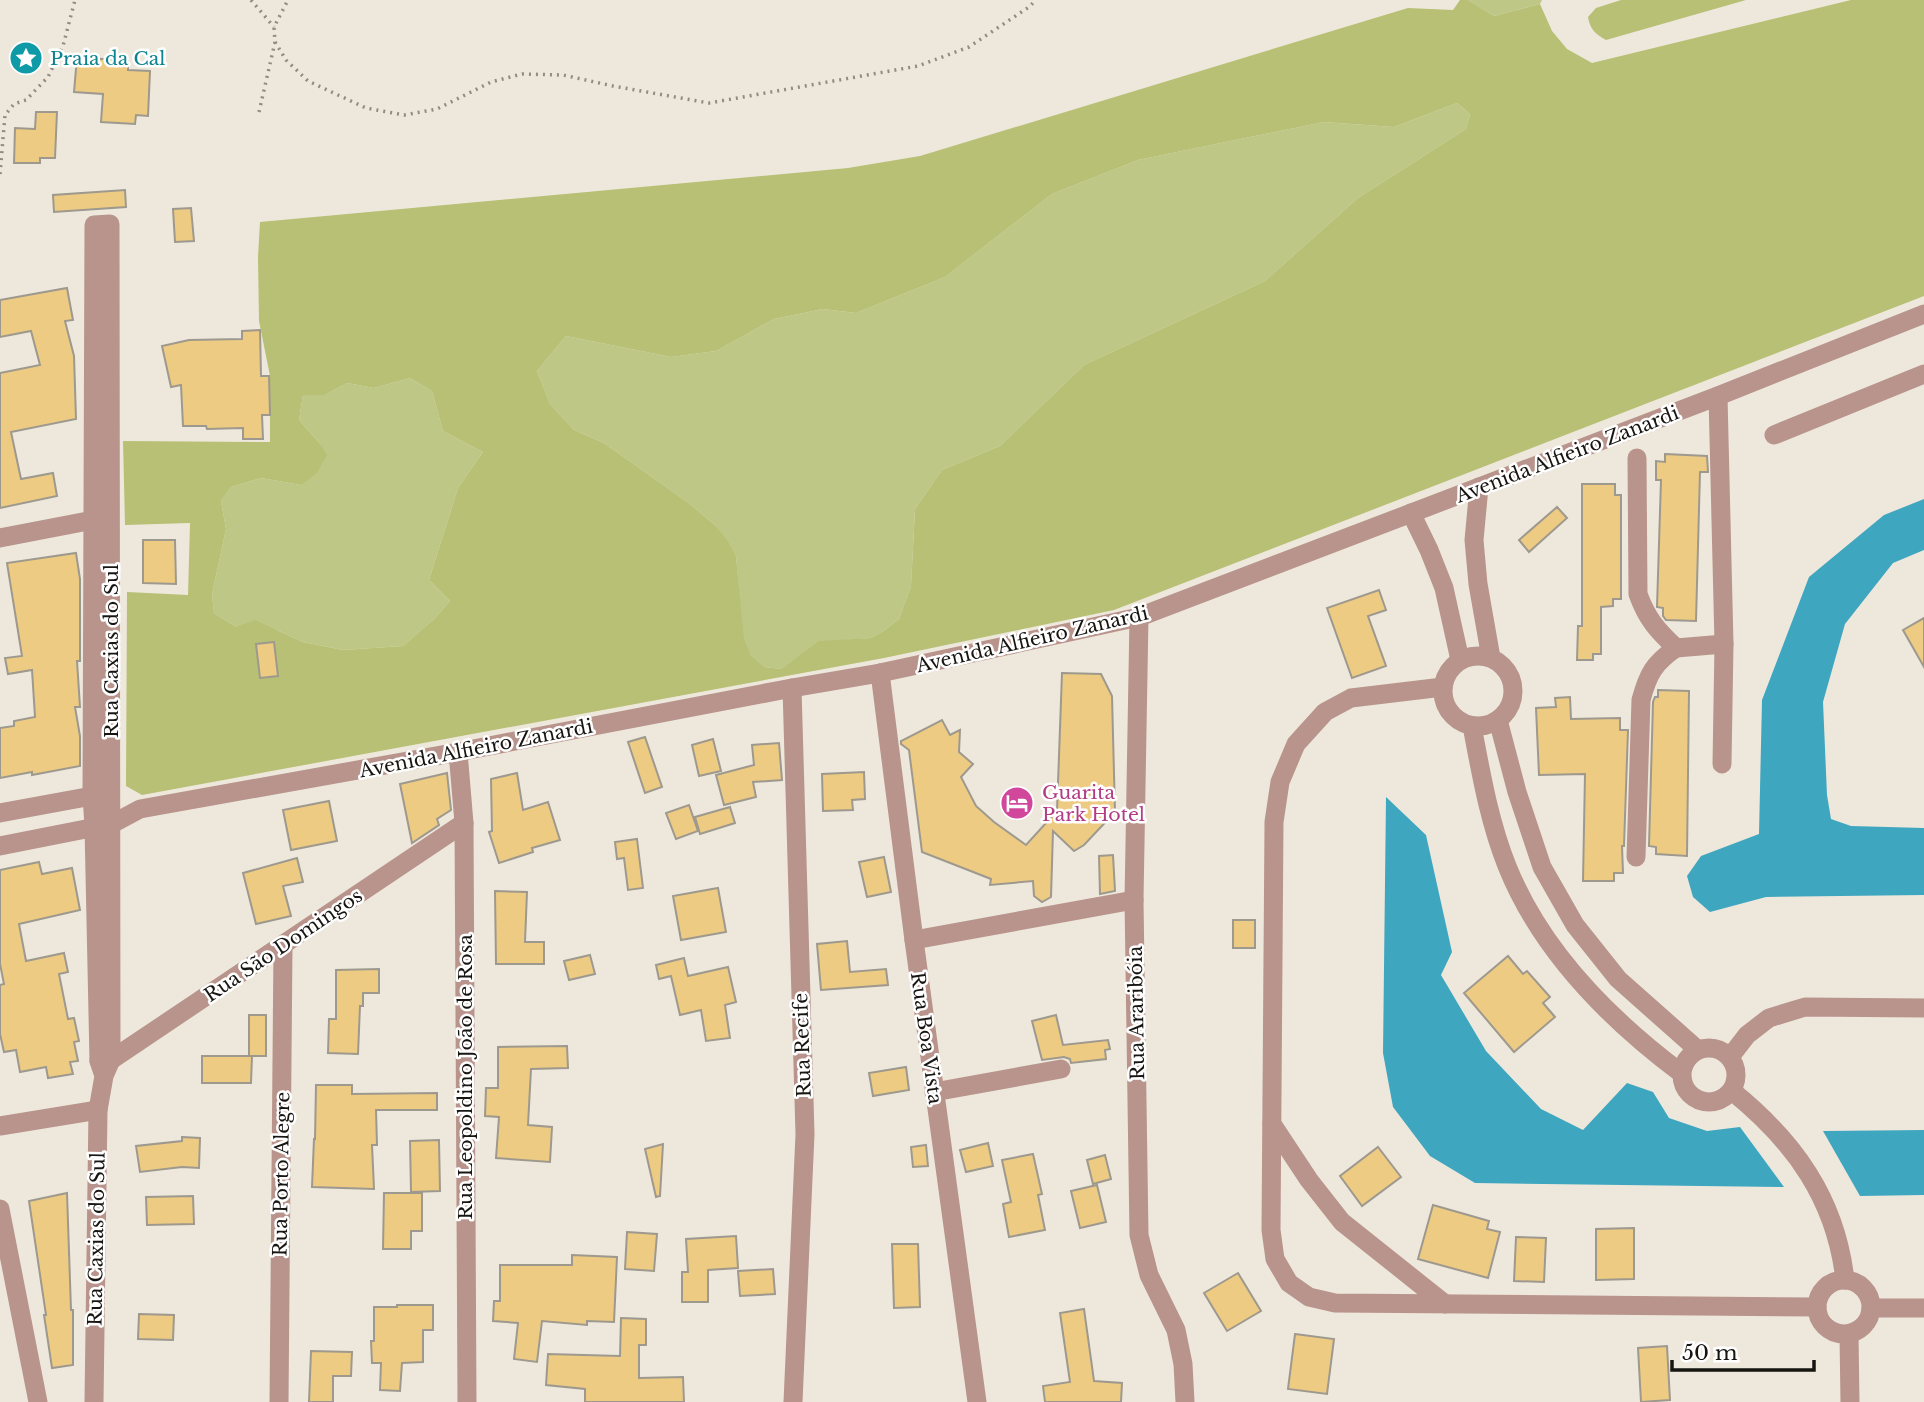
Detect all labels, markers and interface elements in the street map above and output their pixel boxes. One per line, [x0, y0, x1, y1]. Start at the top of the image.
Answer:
place icon: Praia da Cal [7, 39, 45, 77]
place label: Praia da Cal [50, 47, 165, 70]
street label: Avenida Alfieiro Zanardi [1451, 401, 1683, 508]
street label: Rua Caxias do Sul [100, 564, 123, 738]
street label: Avenida Alfieiro Zanardi [913, 601, 1151, 678]
street label: Avenida Alfieiro Zanardi [356, 714, 595, 783]
place label: Guarita Park Hotel [1042, 781, 1145, 826]
hotel icon: Guarita Park Hotel [998, 784, 1036, 822]
street label: Rua São Domingos [200, 884, 367, 1007]
street label: Rua Leopoldino João de Rosa [454, 934, 477, 1220]
street label: Rua Araribóia [1124, 945, 1149, 1080]
street label: Rua Boa Vista [906, 971, 947, 1106]
street label: Rua Recife [789, 992, 816, 1098]
street label: Rua Porto Alegre [269, 1092, 294, 1257]
street label: Rua Caxias do Sul [83, 1152, 110, 1326]
scale bar [1672, 1328, 1814, 1372]
text: 50 m [1682, 1340, 1738, 1366]

